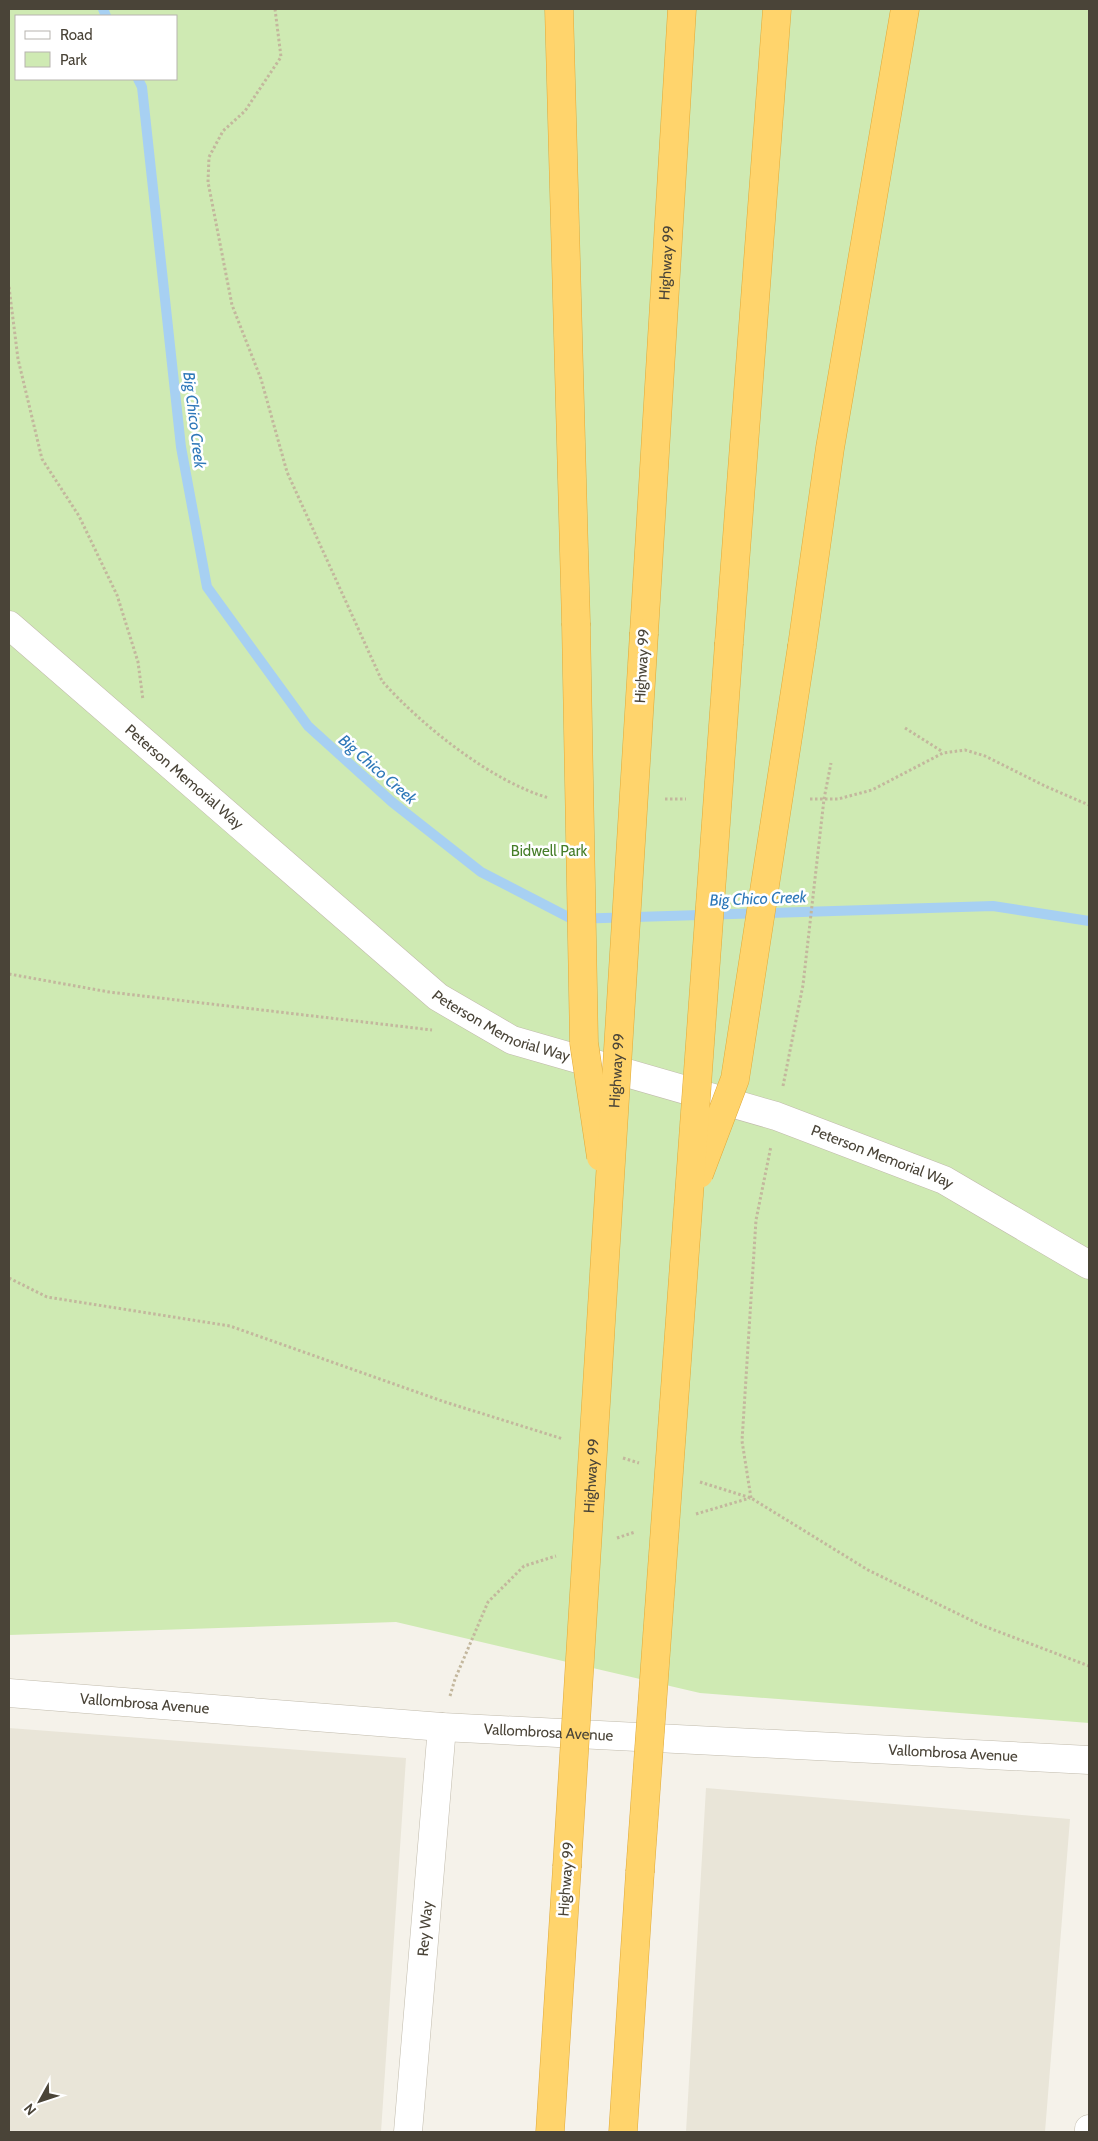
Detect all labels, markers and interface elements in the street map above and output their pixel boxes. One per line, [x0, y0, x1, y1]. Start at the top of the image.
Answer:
legend [15, 15, 178, 80]
text: Road [60, 26, 93, 44]
text: Park [60, 51, 87, 69]
street label: Highway 99 [655, 225, 678, 301]
water label: Big Chico Creek [179, 371, 210, 470]
street label: Highway 99 [631, 628, 653, 704]
street label: Peterson Memorial Way [121, 721, 248, 834]
water label: Big Chico Creek [335, 730, 421, 809]
park label: Bidwell Park [511, 842, 587, 860]
water label: Big Chico Creek [709, 887, 808, 910]
street label: Peterson Memorial Way [428, 987, 573, 1065]
street label: Highway 99 [605, 1033, 628, 1108]
street label: Peterson Memorial Way [809, 1121, 957, 1193]
street label: Highway 99 [580, 1438, 603, 1514]
street label: Vallombrosa Avenue [79, 1690, 210, 1718]
street label: Vallombrosa Avenue [483, 1720, 614, 1745]
street label: Vallombrosa Avenue [888, 1741, 1019, 1765]
street label: Highway 99 [554, 1841, 578, 1917]
street label: Rey Way [414, 1900, 436, 1957]
north arrow [15, 2076, 65, 2126]
text: N [20, 2100, 40, 2119]

